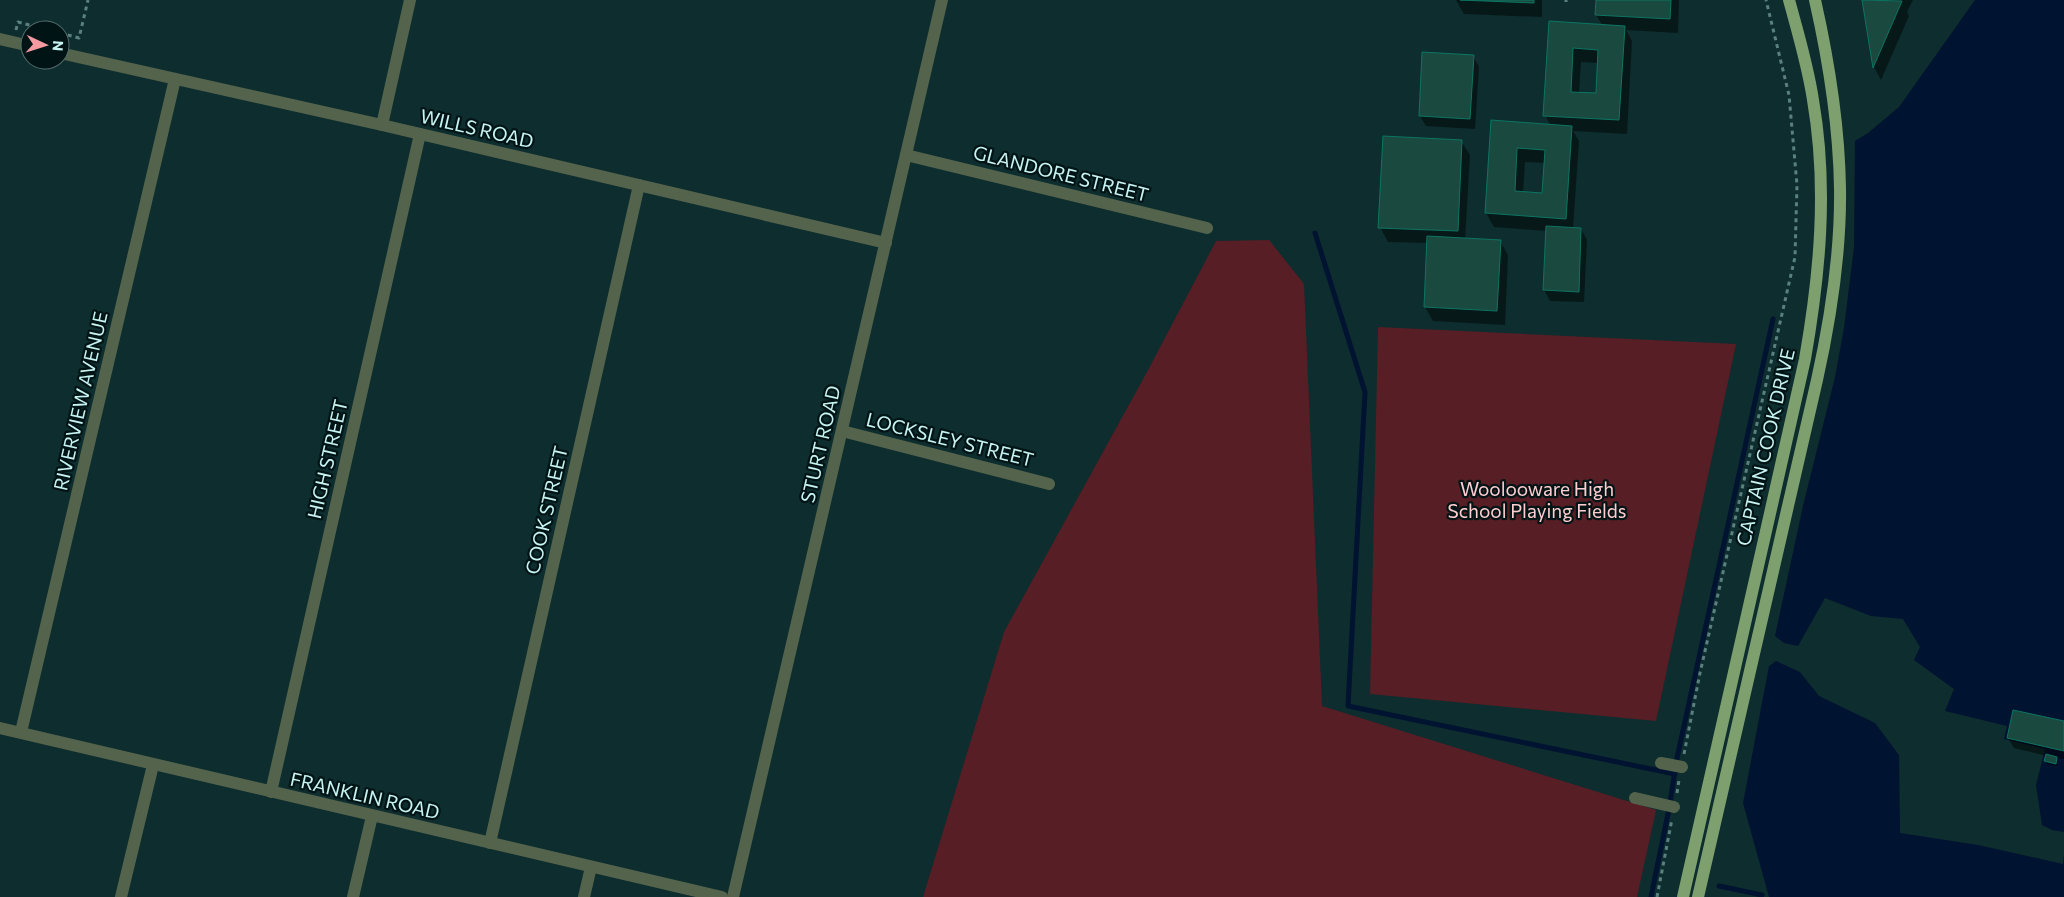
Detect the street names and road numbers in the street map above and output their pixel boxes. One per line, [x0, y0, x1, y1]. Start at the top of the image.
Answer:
street label: WILLS ROAD [418, 104, 536, 152]
street label: GLANDORE STREET [971, 140, 1151, 206]
street label: RIVERVIEW AVENUE [48, 309, 112, 493]
street label: CAPTAIN COOK DRIVE [1731, 346, 1799, 548]
street label: STURT ROAD [795, 383, 845, 505]
street label: HIGH STREET [302, 397, 352, 521]
street label: LOCKSLEY STREET [864, 407, 1036, 471]
street label: COOK STREET [520, 444, 572, 576]
street label: FRANKLIN ROAD [288, 767, 442, 823]

